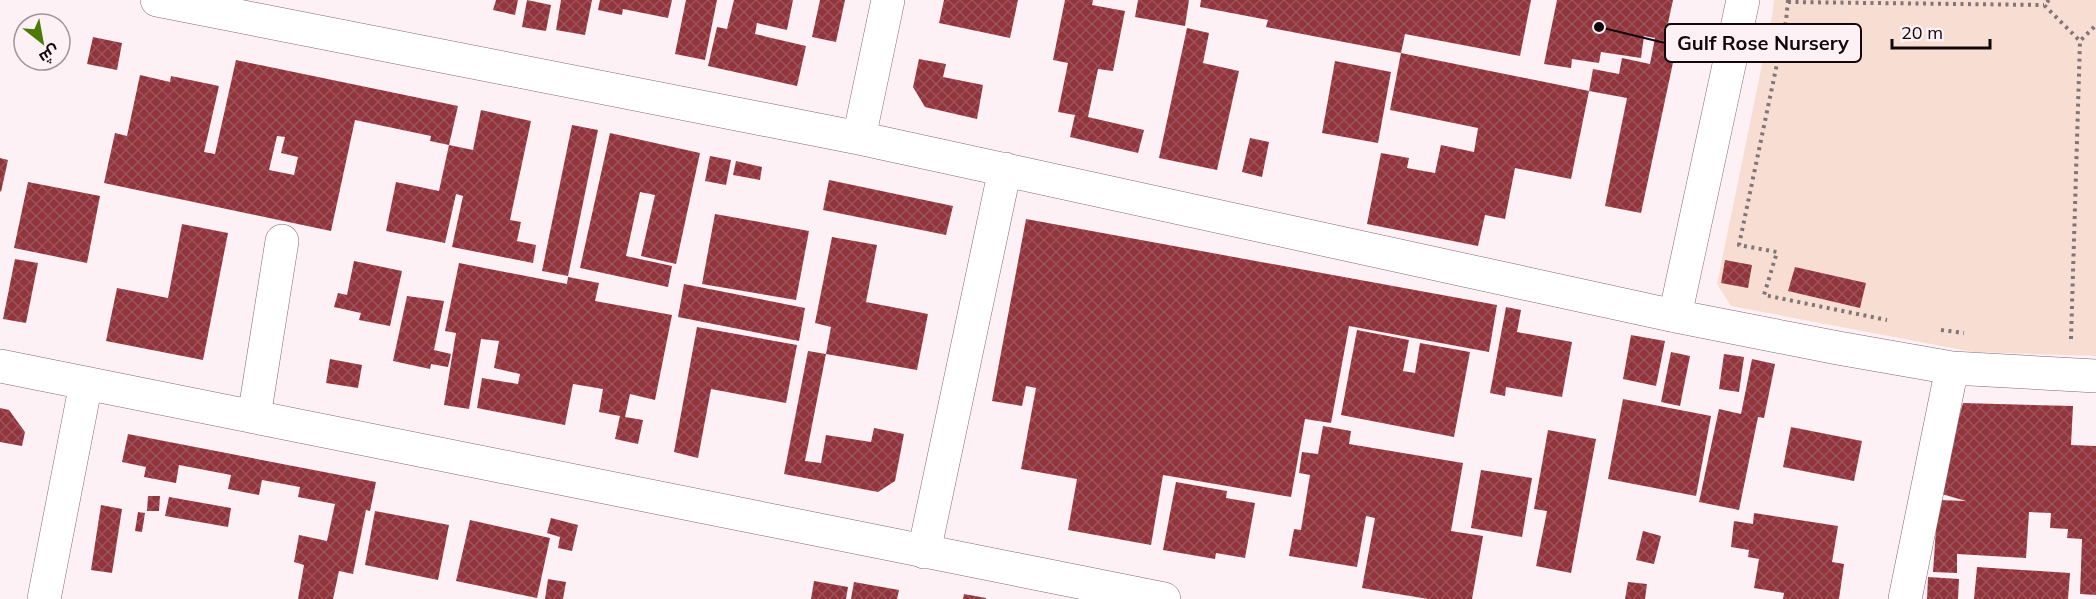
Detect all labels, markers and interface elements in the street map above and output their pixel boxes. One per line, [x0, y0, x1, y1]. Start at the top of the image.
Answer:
north arrow [12, 12, 72, 72]
scale bar [1892, 12, 1990, 50]
text: 20 m [1901, 21, 1943, 44]
callout: Gulf Rose Nursery [1665, 24, 1861, 62]
text: Gulf Rose Nursery [1677, 30, 1849, 55]
text: ش [36, 41, 64, 69]

